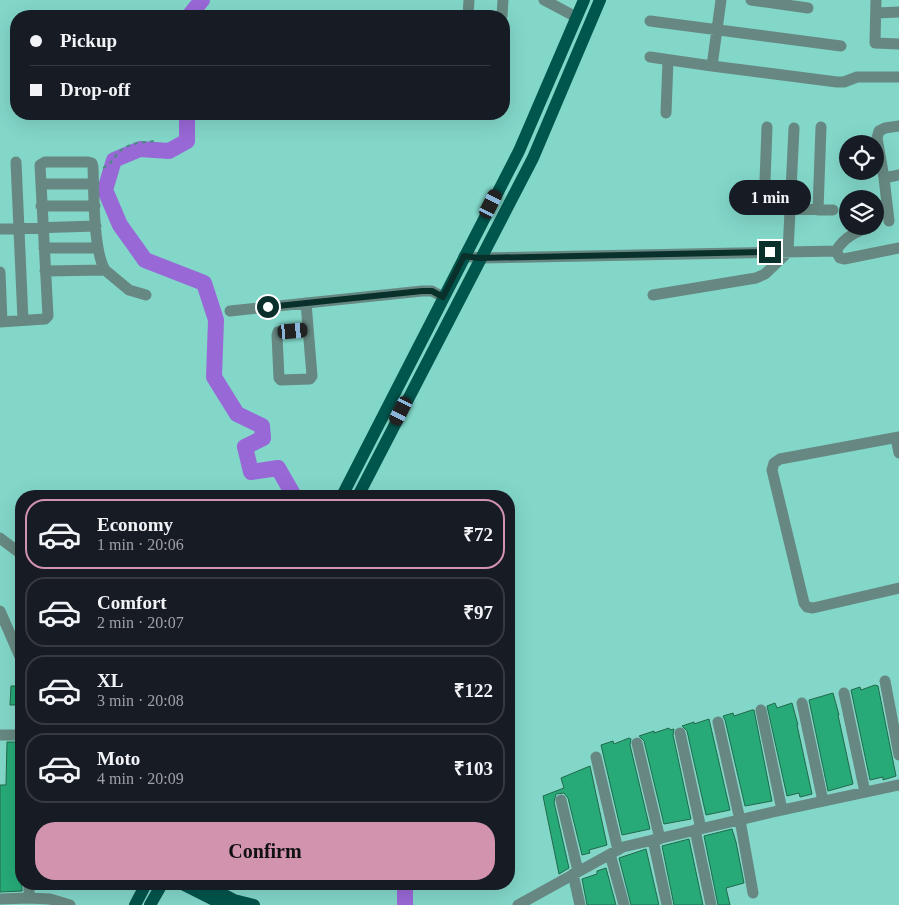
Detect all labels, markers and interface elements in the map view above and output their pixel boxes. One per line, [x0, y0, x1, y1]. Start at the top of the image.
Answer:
text: Pickup [60, 30, 117, 51]
text: Drop-off [60, 79, 130, 100]
map controls [839, 135, 884, 235]
button: locate [839, 135, 884, 180]
callout: 1 min [729, 180, 811, 214]
car [477, 187, 504, 221]
text: 1 min [751, 189, 789, 206]
button: layers [839, 190, 884, 235]
route end [759, 241, 781, 263]
route start [257, 296, 279, 318]
car [277, 322, 308, 340]
car [387, 394, 414, 428]
icon: car [37, 512, 82, 557]
text: Economy [97, 514, 173, 535]
text: ₹72 [463, 524, 493, 545]
text: 1 min · 20:06 [97, 536, 184, 553]
icon: car [37, 590, 82, 635]
text: Comfort [97, 592, 167, 613]
text: ₹97 [463, 602, 493, 623]
text: 2 min · 20:07 [97, 614, 184, 631]
icon: car [37, 668, 82, 713]
text: XL [97, 670, 123, 691]
text: ₹122 [454, 680, 493, 701]
text: 3 min · 20:08 [97, 692, 184, 709]
icon: car [37, 746, 82, 791]
text: Moto [97, 748, 140, 769]
text: ₹103 [454, 758, 493, 779]
text: 4 min · 20:09 [97, 770, 184, 787]
button: Confirm [35, 822, 495, 880]

